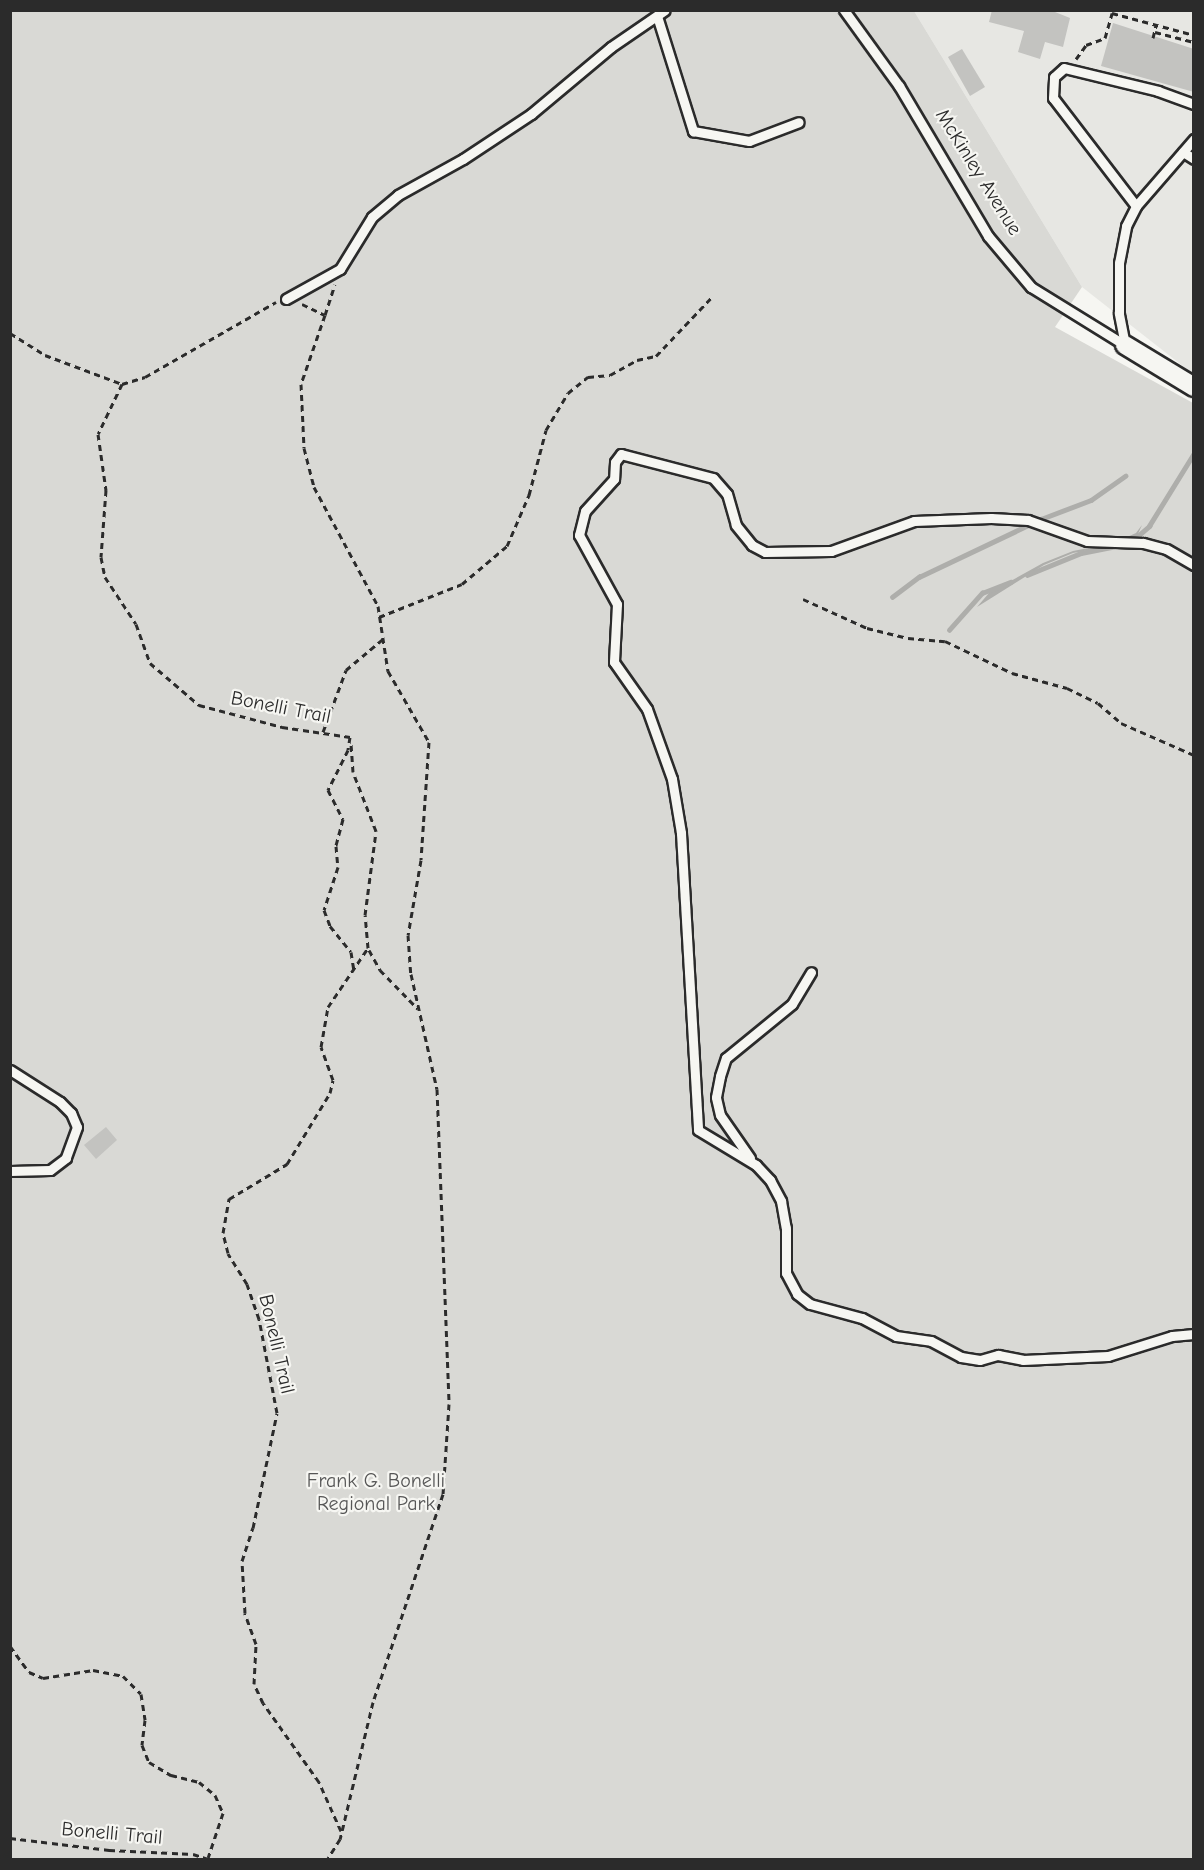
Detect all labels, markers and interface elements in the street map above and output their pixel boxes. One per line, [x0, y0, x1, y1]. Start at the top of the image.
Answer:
street label: McKinley Avenue [931, 105, 1027, 239]
street label: Bonelli Trail [229, 686, 333, 728]
street label: Bonelli Trail [254, 1292, 300, 1396]
park label: Frank G. Bonelli Regional Park [307, 1469, 445, 1516]
street label: Bonelli Trail [61, 1817, 163, 1849]

